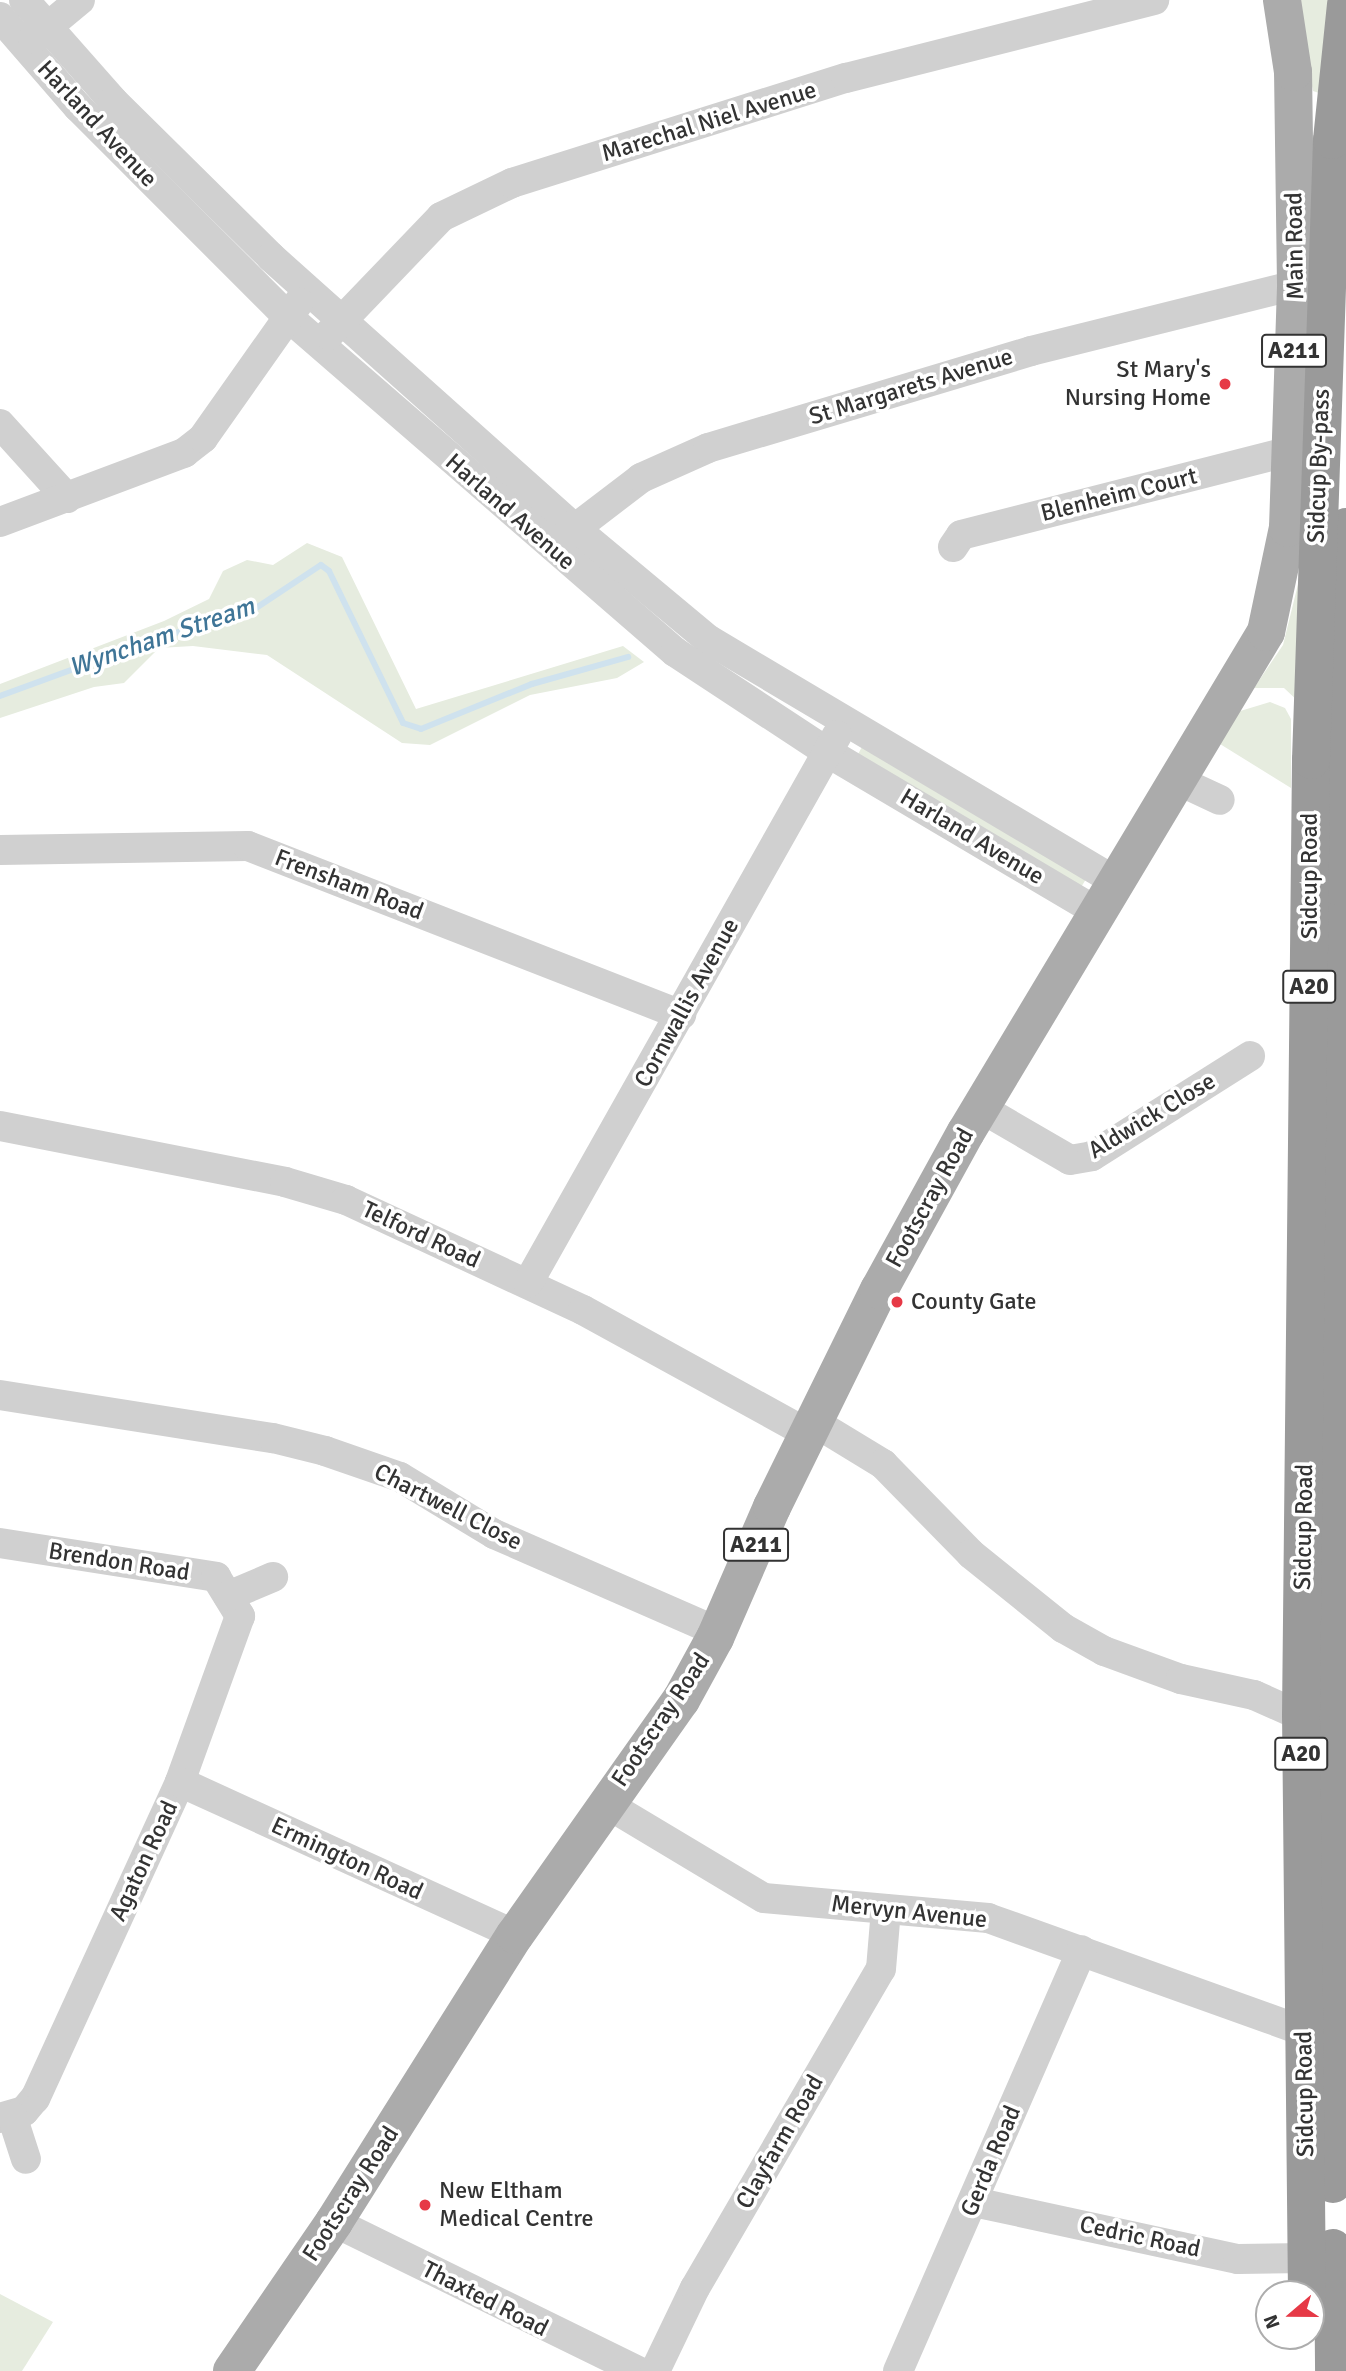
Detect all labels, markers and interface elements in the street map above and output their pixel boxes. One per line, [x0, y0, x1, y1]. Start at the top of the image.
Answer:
street label: Harland Avenue [31, 55, 163, 193]
street label: Marechal Niel Avenue [598, 76, 820, 168]
street label: Main Road [1280, 192, 1310, 300]
road number: A211 [1261, 332, 1327, 370]
street label: St Margarets Avenue [806, 342, 1016, 432]
place label: St Mary's Nursing Home [1065, 356, 1211, 412]
marker: St Mary's Nursing Home [1217, 376, 1233, 392]
street label: Sidcup By-pass [1302, 388, 1336, 544]
street label: Harland Avenue [439, 448, 581, 576]
street label: Blenheim Court [1038, 462, 1200, 528]
water label: Wyncham Stream [65, 592, 259, 684]
street label: Harland Avenue [895, 783, 1049, 891]
street label: Sidcup Road [1296, 813, 1324, 939]
street label: Frensham Road [271, 843, 427, 927]
street label: Cornwallis Avenue [629, 913, 745, 1093]
road number: A20 [1281, 968, 1337, 1006]
street label: Aldwick Close [1083, 1067, 1221, 1165]
street label: Footscray Road [880, 1123, 980, 1273]
street label: Telford Road [357, 1195, 485, 1275]
place label: County Gate [911, 1288, 1037, 1316]
marker: County Gate [889, 1294, 905, 1310]
street label: Chartwell Close [369, 1457, 527, 1557]
street label: Sidcup Road [1288, 1464, 1320, 1590]
road number: A211 [723, 1526, 789, 1564]
street label: Brendon Road [46, 1537, 192, 1587]
street label: Footscray Road [606, 1648, 716, 1792]
road number: A20 [1273, 1735, 1329, 1774]
street label: Agaton Road [104, 1796, 184, 1926]
street label: Ermington Road [267, 1811, 427, 1907]
street label: Mervyn Avenue [830, 1889, 988, 1935]
street label: Sidcup Road [1289, 2031, 1321, 2157]
street label: Clayfarm Road [730, 2070, 830, 2214]
street label: Gerda Road [955, 2101, 1027, 2221]
street label: Footscray Road [297, 2121, 405, 2267]
place label: New Eltham Medical Centre [439, 2177, 594, 2233]
marker: New Eltham Medical Centre [417, 2197, 433, 2213]
street label: Cedric Road [1077, 2210, 1203, 2264]
street label: Thaxted Road [417, 2255, 553, 2343]
north arrow [1255, 2280, 1325, 2350]
text: N [1259, 2311, 1286, 2332]

